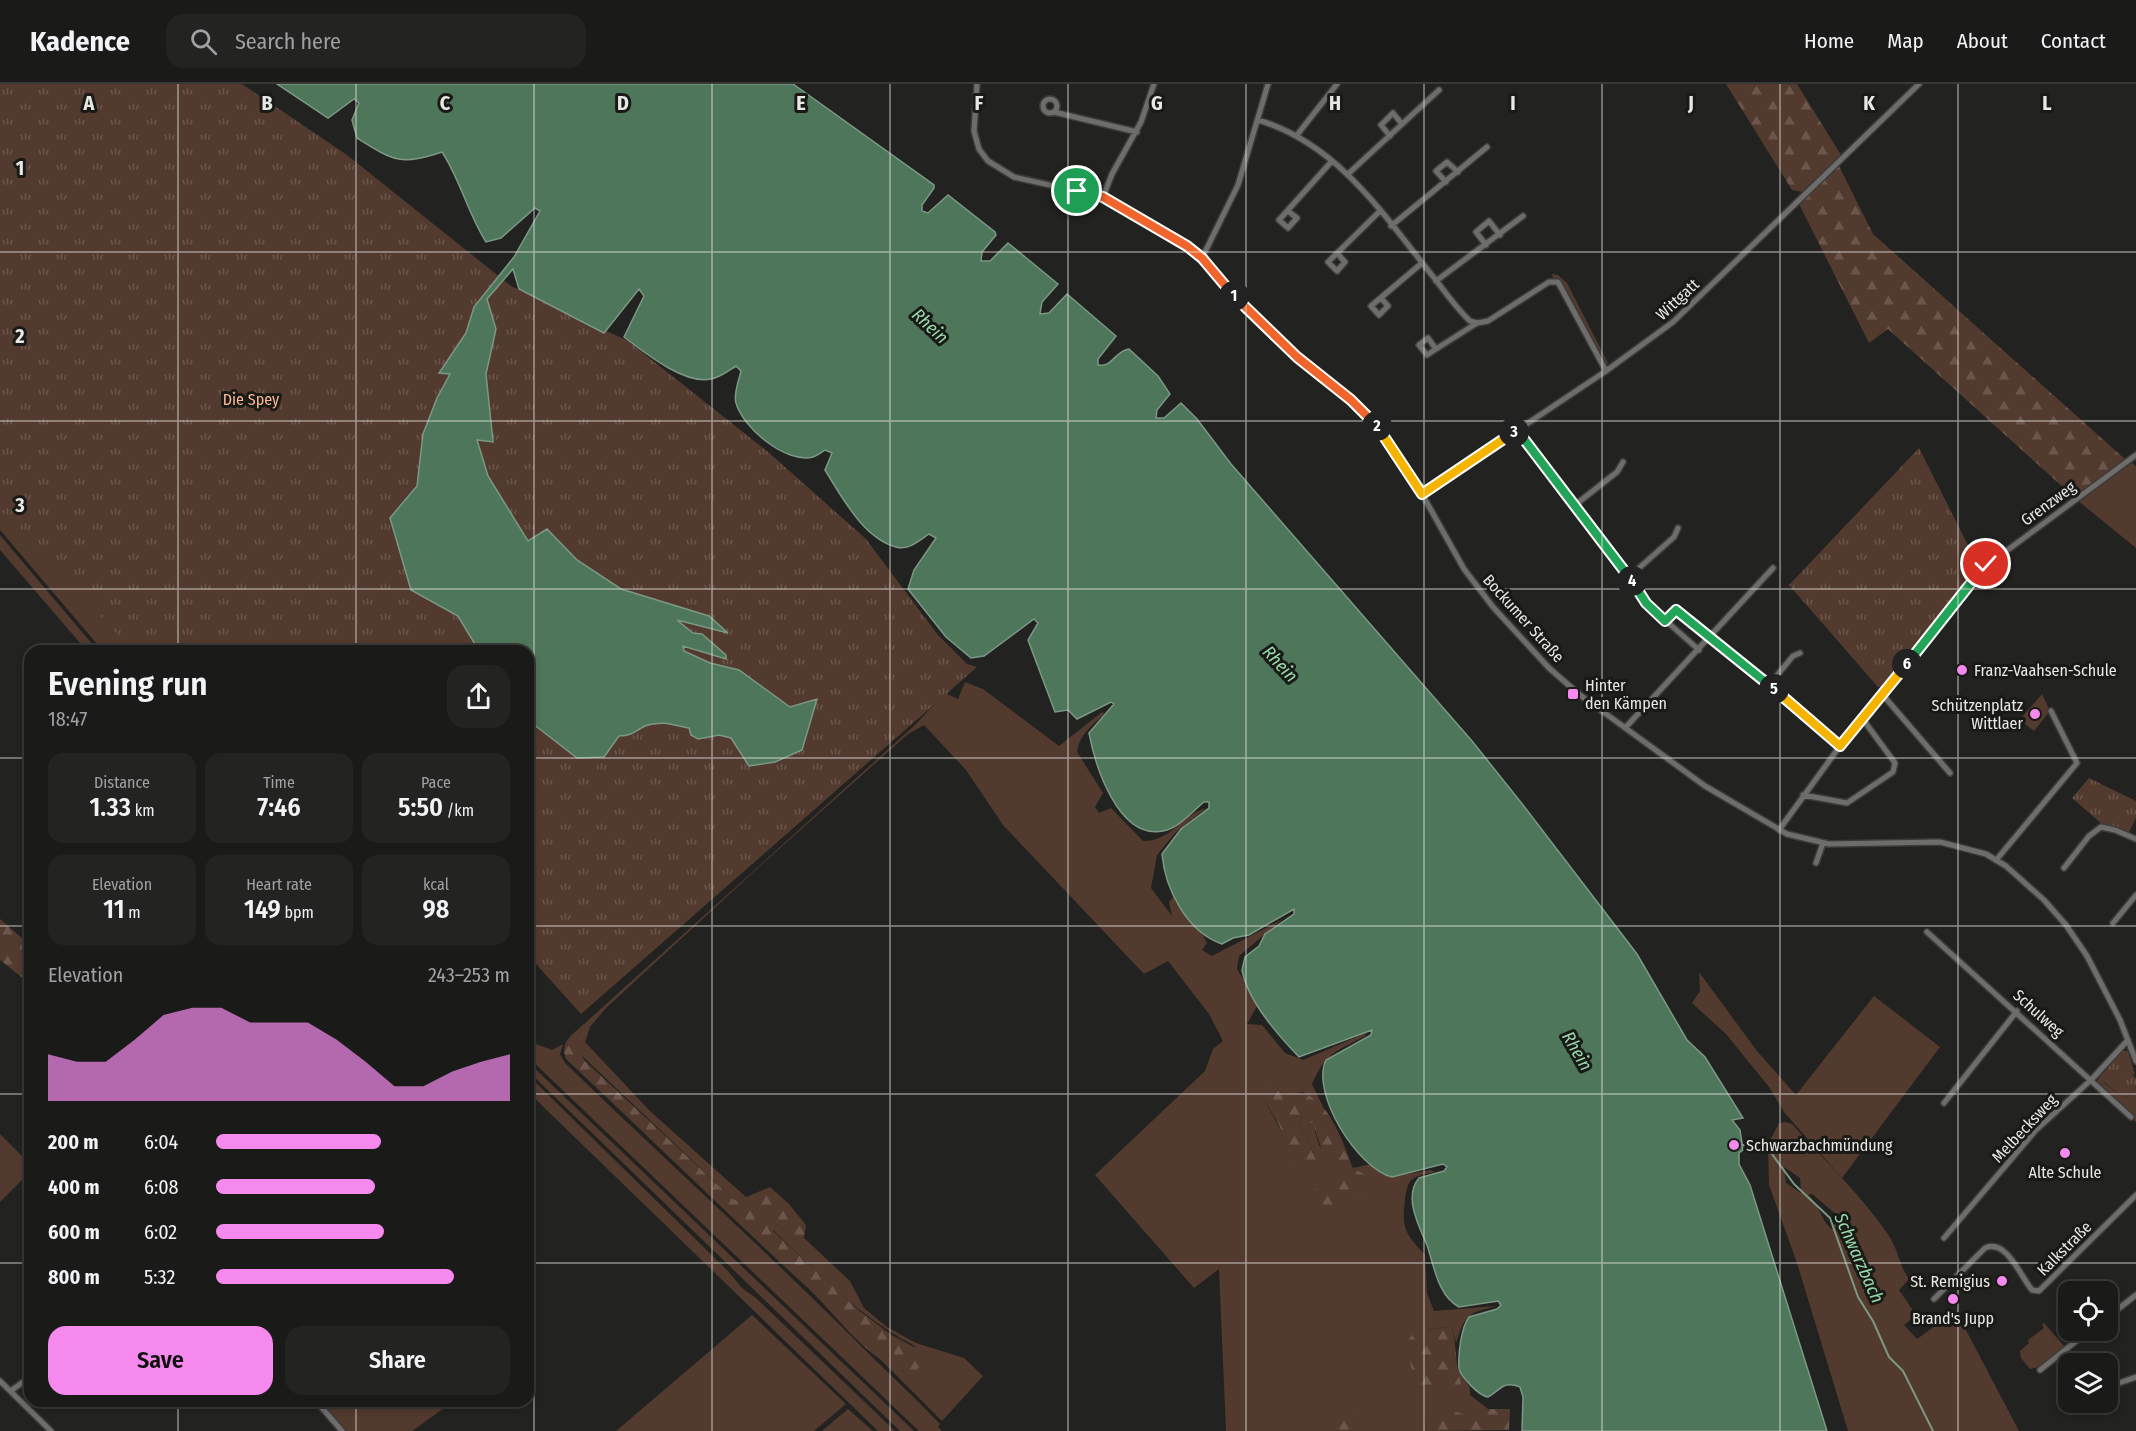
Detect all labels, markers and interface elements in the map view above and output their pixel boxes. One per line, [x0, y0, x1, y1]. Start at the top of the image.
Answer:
search box [166, 14, 586, 68]
text: Kadence [30, 25, 130, 58]
icon: search [187, 25, 220, 58]
text: Search here [235, 28, 341, 55]
text: Home [1804, 28, 1854, 54]
text: Map [1887, 28, 1924, 54]
text: About [1957, 28, 2008, 54]
text: Contact [2041, 28, 2106, 54]
text: A [83, 91, 96, 115]
text: B [261, 91, 273, 115]
text: C [440, 91, 451, 115]
text: D [617, 91, 629, 115]
text: E [796, 91, 806, 115]
text: F [975, 91, 984, 115]
text: G [1151, 91, 1163, 115]
text: H [1329, 91, 1341, 115]
text: I [1510, 91, 1516, 115]
text: J [1687, 91, 1694, 115]
text: K [1863, 91, 1875, 115]
text: L [2042, 91, 2052, 115]
text: 1 [16, 156, 24, 180]
pin [1051, 165, 1102, 216]
icon: arrive [1060, 174, 1093, 207]
street label: Wittgatt [1652, 274, 1703, 324]
pin: 1 [1219, 281, 1249, 311]
text: 1 [1231, 286, 1237, 305]
water label: Rhein [907, 304, 953, 348]
text: 2 [14, 324, 25, 348]
park label: Die Spey [223, 390, 280, 409]
pin: 2 [1362, 411, 1392, 441]
text: 2 [1373, 416, 1381, 435]
pin: 3 [1499, 417, 1529, 447]
text: 3 [1510, 422, 1518, 441]
street label: Grenzweg [2017, 477, 2080, 530]
text: 3 [14, 493, 25, 517]
pin [1960, 538, 2011, 589]
icon: check [1969, 547, 2002, 580]
pin: 4 [1617, 566, 1647, 596]
street label: Bockumer Straße [1479, 570, 1568, 666]
text: 4 [1628, 571, 1636, 590]
water label: Rhein [1258, 641, 1302, 687]
pin: 6 [1892, 649, 1922, 679]
text: 6 [1903, 654, 1911, 673]
place label: Franz-Vaahsen-Schule [1974, 661, 2117, 680]
marker: Franz-Vaahsen-Schule [1955, 663, 1969, 677]
text: Evening run [48, 664, 208, 704]
button: share [447, 665, 510, 728]
pin: 5 [1759, 674, 1789, 704]
place label: Hinter den Kämpen [1585, 676, 1667, 713]
text: 5 [1770, 679, 1778, 698]
marker: Hinter den Kämpen [1566, 687, 1580, 701]
place label: Schützenplatz Wittlaer [1932, 696, 2023, 733]
text: 18:47 [48, 707, 87, 731]
marker: Schützenplatz Wittlaer [2028, 707, 2042, 721]
text: Distance [94, 773, 150, 792]
text: Time [263, 773, 295, 792]
text: Pace [421, 773, 451, 792]
text: 1.33 [90, 792, 131, 823]
text: 7:46 [257, 792, 301, 823]
text: 5:50 [398, 792, 443, 823]
text: km [131, 801, 154, 820]
text: /km [443, 801, 474, 820]
text: Elevation [92, 875, 152, 894]
text: Heart rate [246, 875, 312, 894]
text: kcal [423, 875, 449, 894]
text: 11 [103, 894, 125, 925]
text: 149 [244, 894, 281, 925]
text: 98 [423, 894, 449, 925]
text: m [125, 903, 141, 922]
text: bpm [281, 903, 314, 922]
text: Elevation [48, 963, 123, 987]
text: 243–253 m [428, 963, 510, 987]
street label: Schulweg [2009, 986, 2068, 1041]
water label: Rhein [1557, 1027, 1597, 1075]
street label: Melbecksweg [1988, 1090, 2061, 1167]
text: 200 m [48, 1130, 99, 1154]
text: 6:04 [144, 1130, 178, 1154]
place label: Schwarzbachmündung [1746, 1136, 1893, 1155]
marker: Schwarzbachmündung [1727, 1138, 1741, 1152]
marker: Alte Schule [2058, 1146, 2072, 1160]
place label: Alte Schule [2029, 1163, 2102, 1182]
text: 400 m [48, 1175, 100, 1199]
text: 6:08 [144, 1175, 179, 1199]
water label: Schwarzbach [1829, 1209, 1889, 1306]
street label: Kalkstraße [2033, 1217, 2096, 1279]
text: 600 m [48, 1220, 100, 1244]
text: 6:02 [144, 1220, 177, 1244]
text: 800 m [48, 1265, 100, 1289]
text: 5:32 [144, 1265, 175, 1289]
place label: St. Remigius [1910, 1272, 1990, 1291]
marker: St. Remigius [1995, 1274, 2009, 1288]
map controls [2058, 1281, 2118, 1413]
button: locate [2058, 1281, 2118, 1341]
marker: Brand's Jupp [1946, 1292, 1960, 1306]
place label: Brand's Jupp [1912, 1309, 1994, 1328]
button: Save [48, 1326, 273, 1395]
button: Share [285, 1326, 510, 1395]
button: layers [2058, 1353, 2118, 1413]

